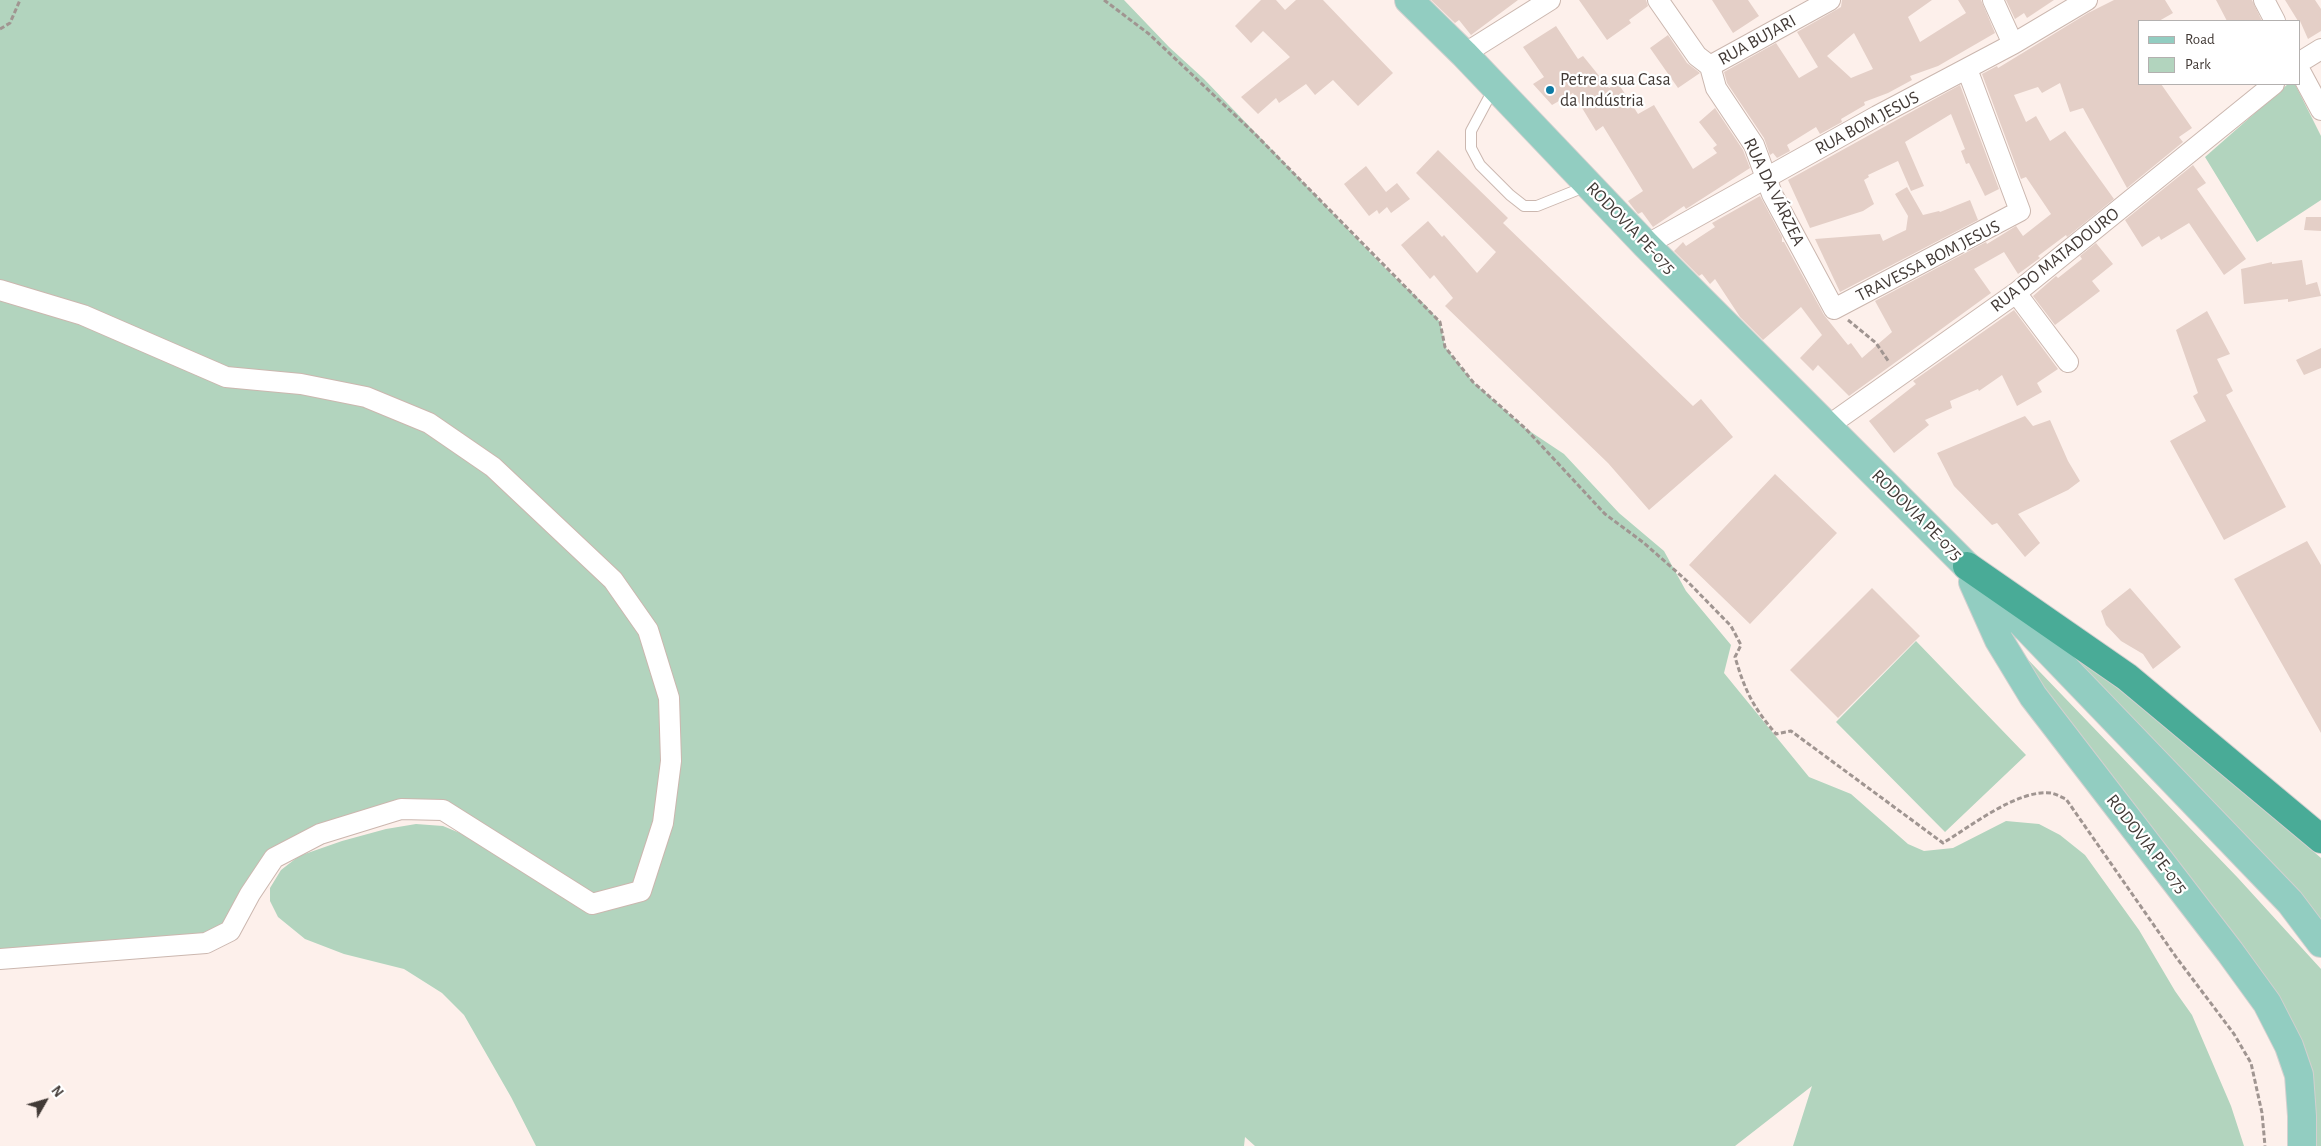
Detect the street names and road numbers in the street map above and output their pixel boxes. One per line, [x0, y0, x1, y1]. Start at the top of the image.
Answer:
street label: RUA BUJARI [1714, 10, 1800, 70]
street label: RUA BOM JESUS [1811, 87, 1923, 159]
street label: RUA DA VÁRZEA [1739, 134, 1809, 250]
street label: RODOVIA PE-075 [1582, 177, 1680, 279]
street label: RUA DO MATADOURO [1986, 203, 2124, 317]
street label: TRAVESSA BOM JESUS [1852, 215, 2004, 307]
street label: RODOVIA PE-075 [1867, 465, 1967, 565]
street label: RODOVIA PE-075 [2102, 790, 2192, 898]

